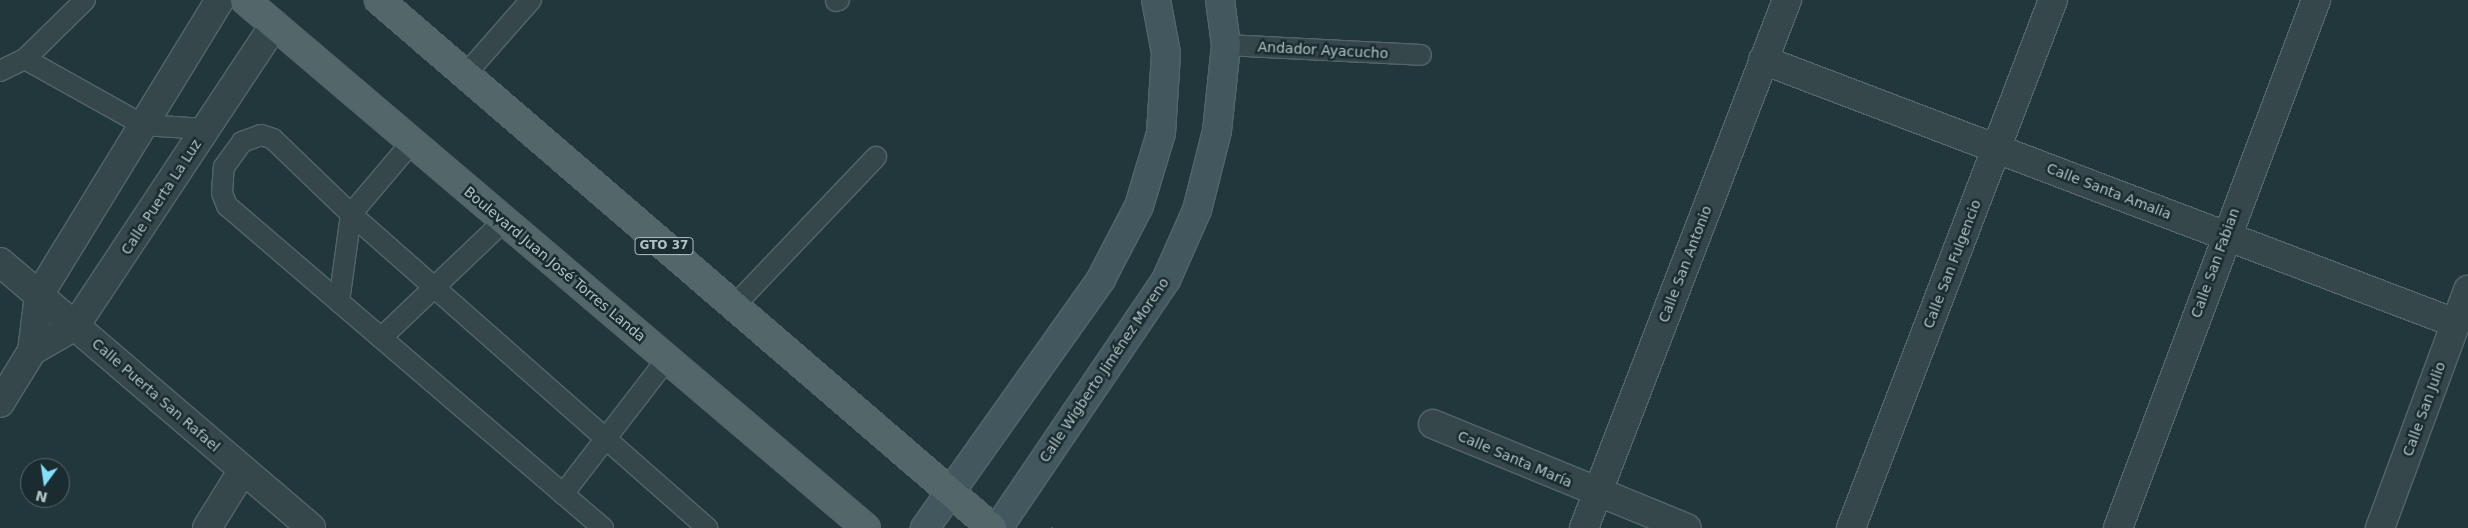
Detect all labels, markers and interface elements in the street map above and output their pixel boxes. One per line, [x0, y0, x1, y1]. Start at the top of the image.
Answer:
street label: Andador Ayacucho [1257, 38, 1389, 62]
street label: Calle Puerta La Luz [118, 136, 204, 258]
street label: Calle Santa Amalia [2044, 159, 2174, 223]
street label: Boulevard Juan José Torres Landa [461, 183, 649, 345]
street label: Calle San Fulgencio [1920, 197, 1984, 331]
street label: Calle San Antonio [1655, 203, 1715, 325]
street label: Calle San Fabian [2187, 206, 2243, 320]
road number: GTO 37 [634, 237, 694, 256]
street label: Calle Wigberto Jiménez Moreno [1036, 275, 1172, 465]
street label: Calle Puerta San Rafael [89, 335, 223, 455]
street label: Calle San Julio [2399, 359, 2449, 459]
street label: Calle Santa María [1455, 427, 1575, 491]
north arrow [20, 458, 70, 508]
text: N [34, 487, 49, 506]

